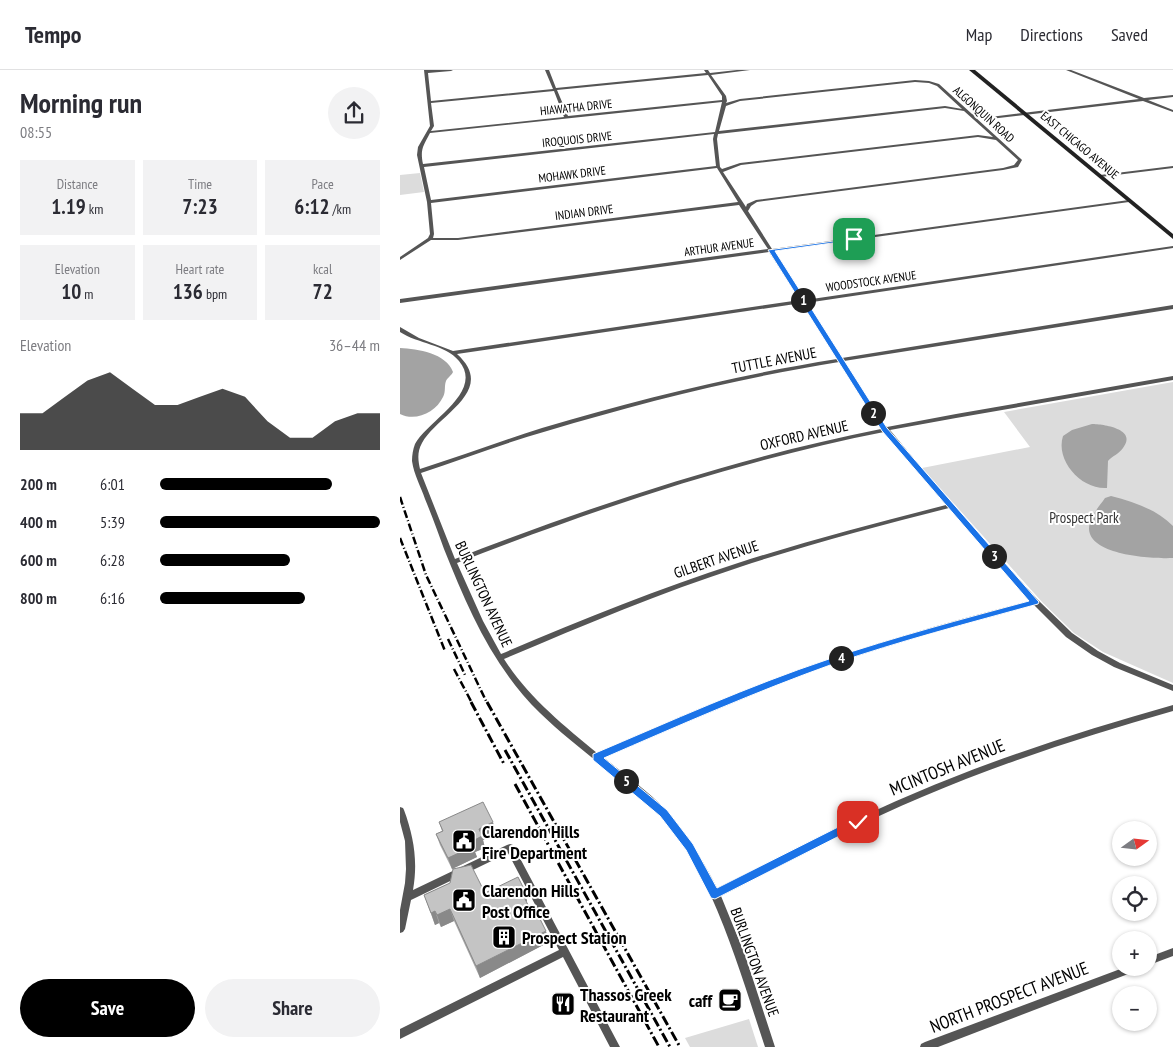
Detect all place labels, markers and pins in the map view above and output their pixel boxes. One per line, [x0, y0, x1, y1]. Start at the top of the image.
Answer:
pin [833, 218, 875, 260]
pin: 1 [790, 288, 816, 312]
pin: 2 [860, 400, 886, 426]
pin: 3 [982, 544, 1006, 568]
pin: 4 [828, 646, 854, 670]
pin: 5 [614, 768, 638, 794]
pin [837, 801, 879, 843]
place label: Clarendon Hills Fire Department [482, 820, 588, 864]
public building icon: Clarendon Hills Fire Department [451, 828, 477, 854]
place label: Clarendon Hills Post Office [482, 879, 580, 923]
public building icon: Clarendon Hills Post Office [451, 887, 477, 913]
building icon: Prospect Station [491, 924, 517, 950]
place label: Prospect Station [522, 926, 627, 949]
place label: Thassos Greek Restaurant [580, 983, 672, 1027]
cafe icon: caff [717, 987, 743, 1013]
place label: caff [689, 989, 713, 1012]
restaurant icon: Thassos Greek Restaurant [550, 991, 576, 1017]

